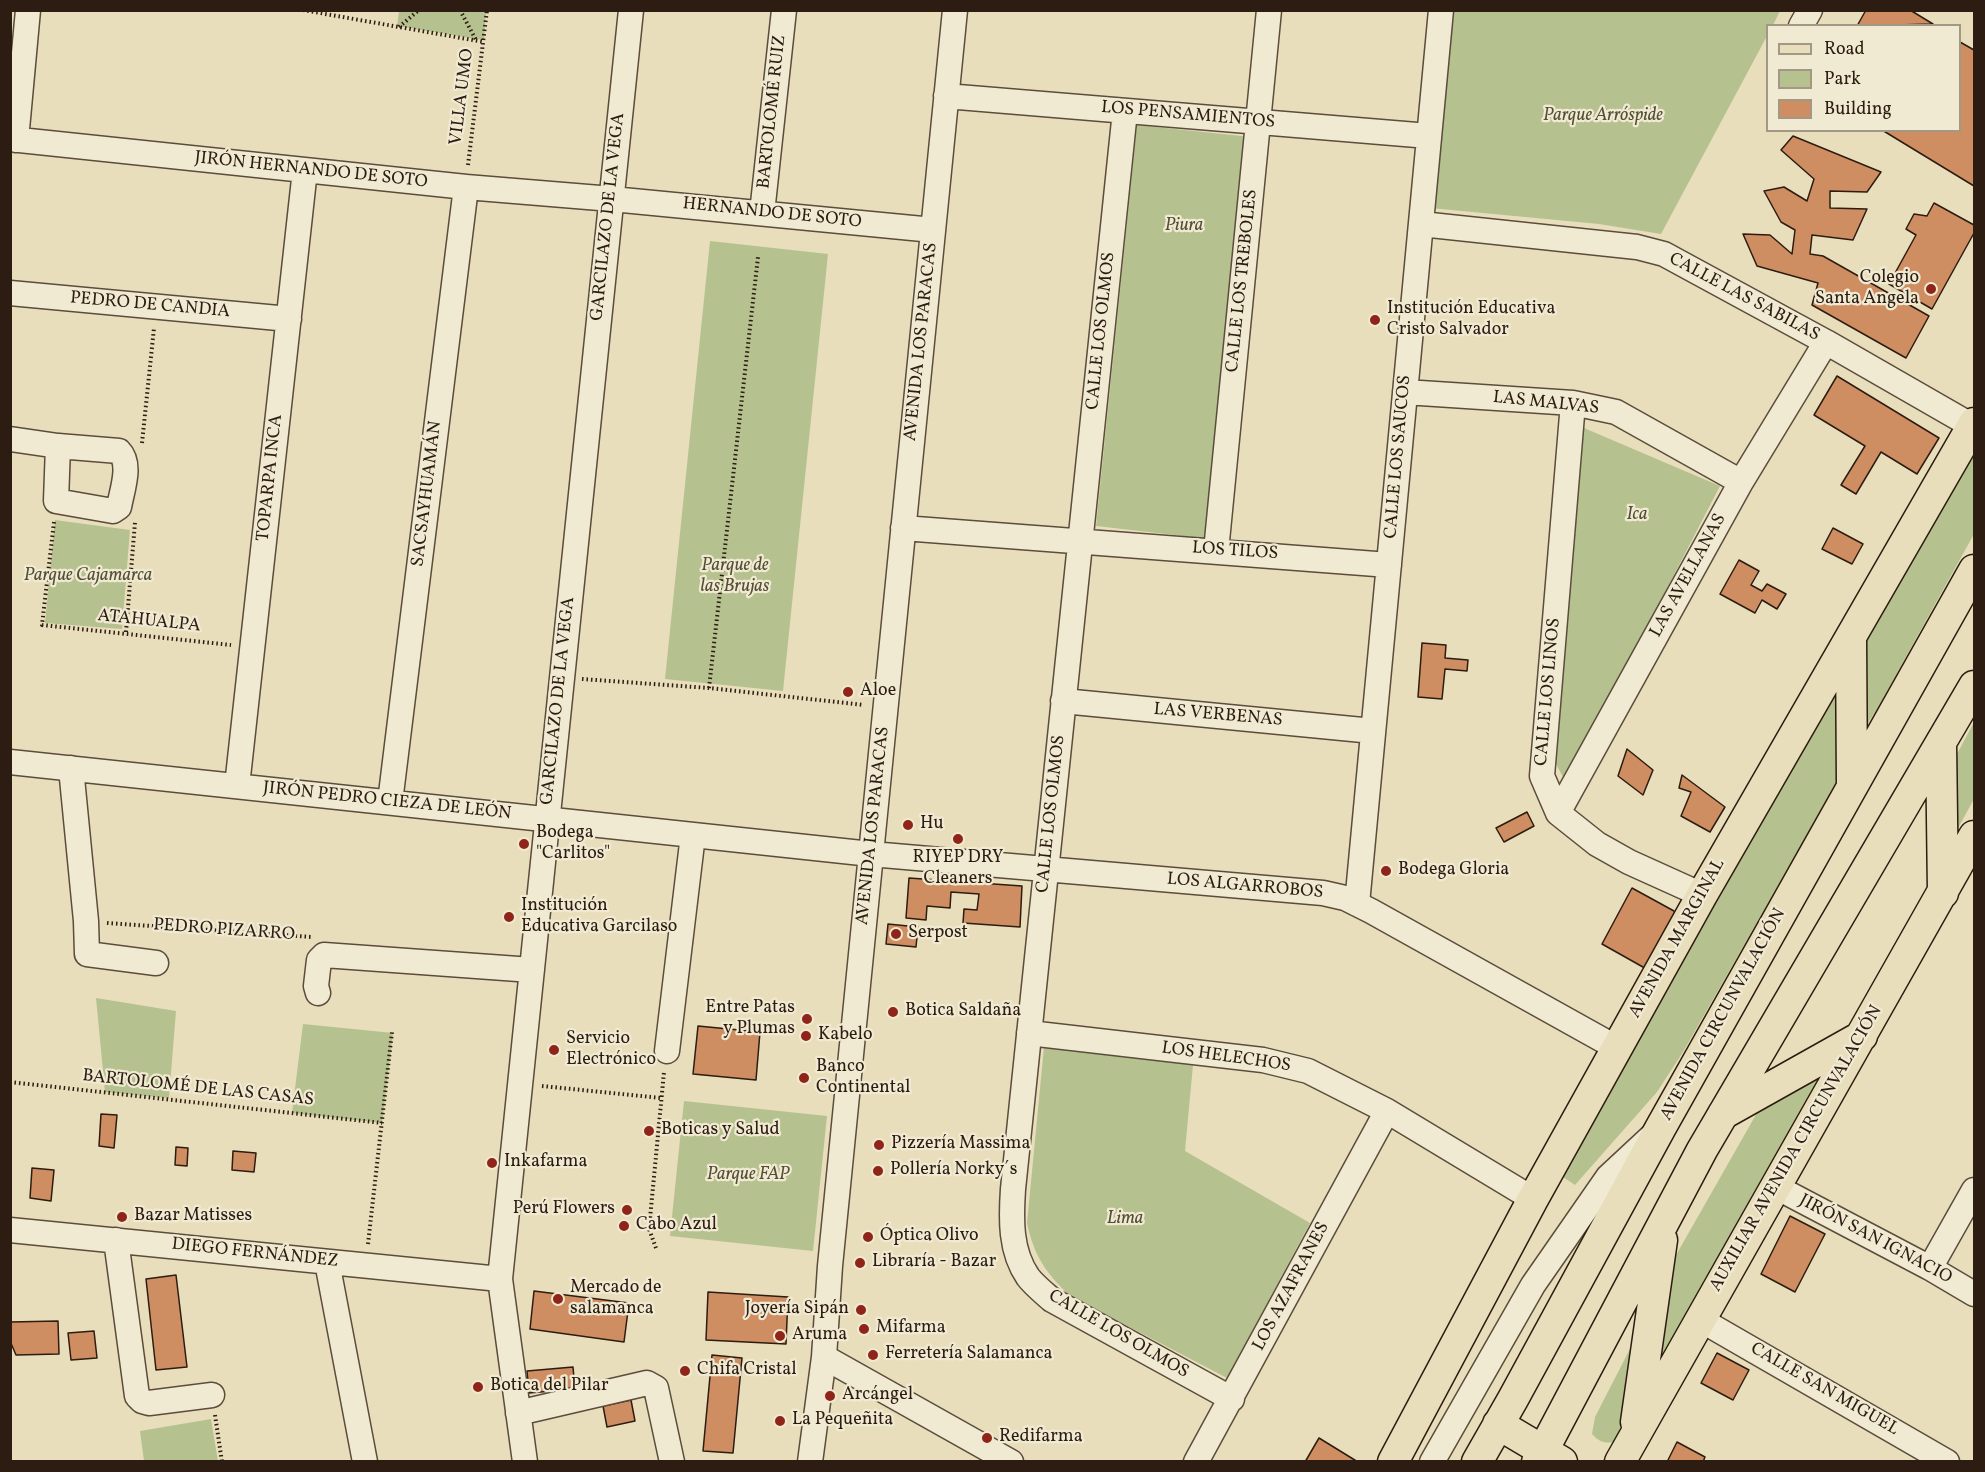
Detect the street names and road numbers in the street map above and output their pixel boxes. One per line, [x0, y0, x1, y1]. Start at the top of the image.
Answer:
street label: BARTOLOMÉ RUIZ [754, 34, 792, 190]
street label: VILLA UMO [446, 47, 480, 147]
street label: LOS PENSAMIENTOS [1100, 98, 1276, 134]
street label: GARCILAZO DE LA VEGA [587, 112, 631, 322]
street label: JIRÓN HERNANDO DE SOTO [193, 148, 429, 194]
street label: CALLE LOS TREBOLES [1223, 188, 1263, 374]
street label: HERNANDO DE SOTO [682, 194, 862, 234]
street label: AVENIDA LOS PARACAS [901, 242, 943, 442]
street label: CALLE LAS SABILAS [1665, 249, 1823, 347]
street label: CALLE LOS OLMOS [1083, 251, 1121, 411]
street label: PEDRO DE CANDIA [69, 288, 231, 324]
street label: CALLE LOS SAUCOS [1381, 374, 1417, 540]
street label: LAS MALVAS [1492, 388, 1600, 420]
street label: TOPARPA INCA [254, 413, 288, 543]
street label: SACSAYHUAMÁN [408, 420, 448, 568]
street label: LAS AVELLANAS [1646, 510, 1732, 642]
street label: LOS TILOS [1191, 538, 1279, 566]
street label: GARCILAZO DE LA VEGA [537, 596, 581, 806]
street label: ATAHUALPA [96, 606, 202, 638]
street label: CALLE LOS LINOS [1532, 617, 1566, 767]
street label: LAS VERBENAS [1153, 700, 1283, 732]
street label: AVENIDA LOS PARACAS [853, 726, 895, 926]
street label: CALLE LOS OLMOS [1033, 734, 1071, 894]
street label: JIRÓN PEDRO CIEZA DE LEÓN [262, 778, 512, 826]
street label: AVENIDA MARGINAL [1625, 856, 1731, 1022]
street label: LOS ALGARROBOS [1166, 869, 1324, 905]
street label: AVENIDA CIRCUNVALACIÓN [1657, 905, 1791, 1125]
street label: PEDRO PIZARRO [152, 915, 296, 947]
street label: AUXILIAR AVENIDA CIRCUNVALACIÓN [1706, 1002, 1888, 1296]
street label: LOS HELECHOS [1160, 1038, 1292, 1078]
street label: BARTOLOMÉ DE LAS CASAS [81, 1066, 315, 1112]
street label: JIRÓN SAN IGNACIO [1795, 1190, 1955, 1290]
street label: LOS AZAFRANES [1249, 1219, 1335, 1355]
street label: DIEGO FERNÁNDEZ [170, 1234, 340, 1274]
street label: CALLE LOS OLMOS [1044, 1286, 1192, 1384]
street label: CALLE SAN MIGUEL [1746, 1339, 1902, 1441]

